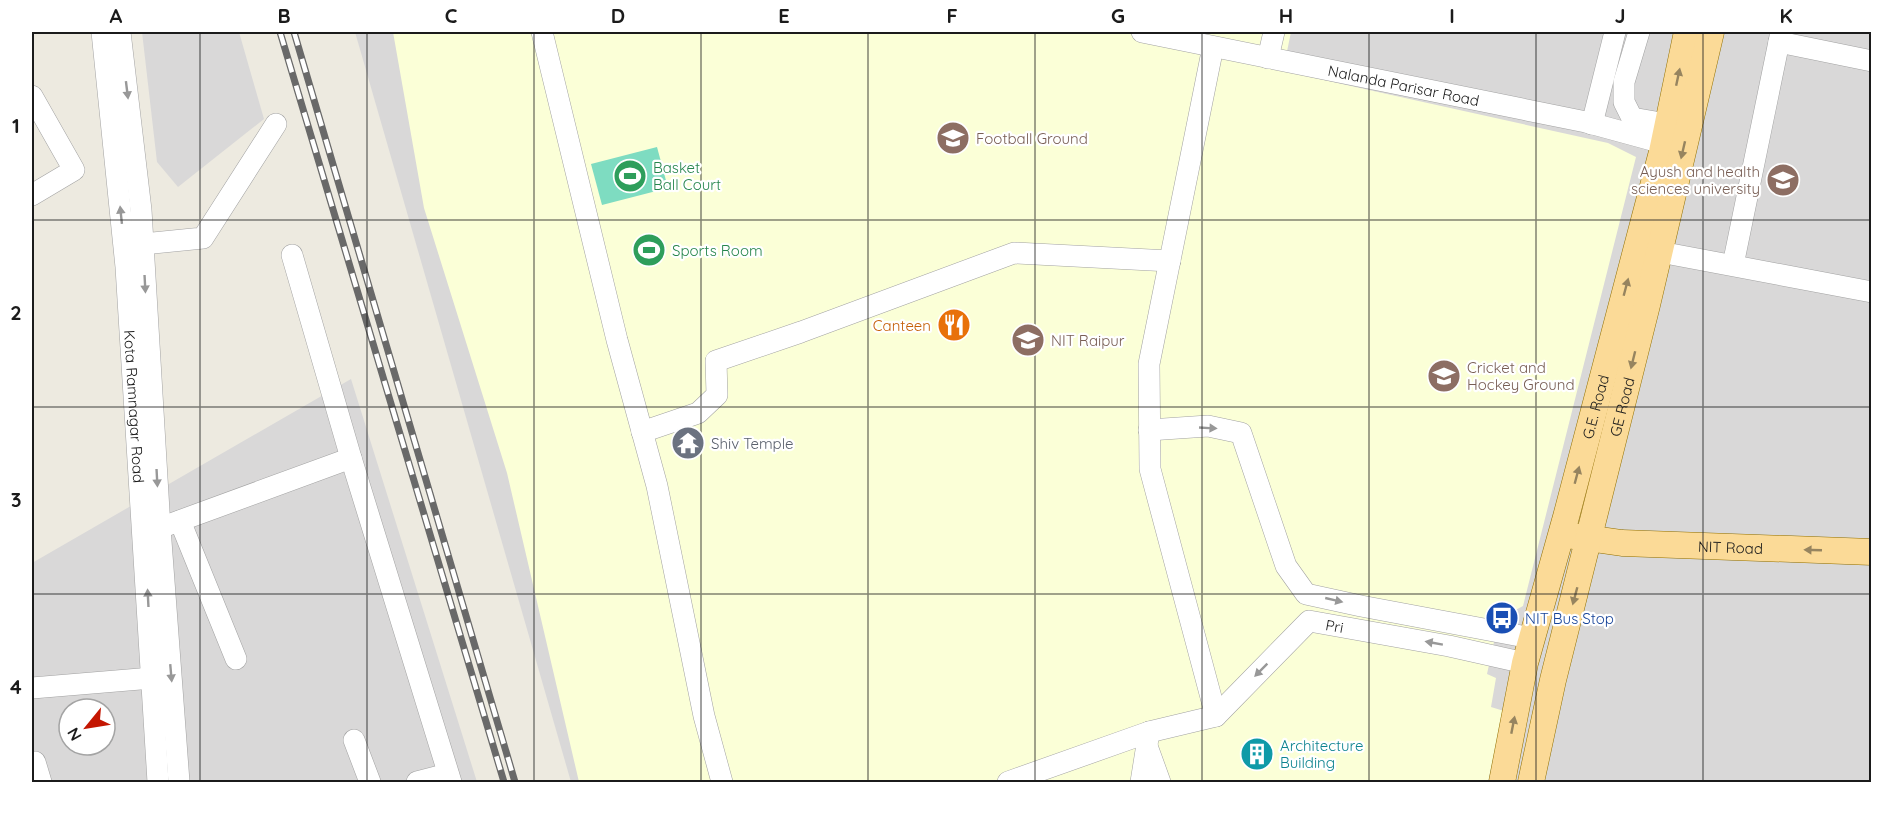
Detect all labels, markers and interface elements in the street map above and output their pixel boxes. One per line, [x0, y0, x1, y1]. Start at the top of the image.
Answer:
text: A [110, 3, 123, 28]
text: B [277, 3, 291, 28]
text: C [445, 3, 458, 28]
text: D [611, 3, 625, 28]
text: E [778, 3, 790, 28]
text: F [946, 3, 958, 28]
text: G [1111, 3, 1125, 28]
text: H [1279, 3, 1293, 28]
text: I [1449, 3, 1455, 28]
text: J [1614, 3, 1626, 28]
text: K [1779, 3, 1793, 28]
street label: Nalanda Parisar Road [1326, 60, 1481, 110]
one-way arrow [1673, 68, 1683, 86]
one-way arrow [122, 80, 132, 99]
text: 1 [12, 113, 20, 138]
school or university icon: Football Ground [935, 120, 971, 156]
place label: Football Ground [976, 129, 1088, 148]
one-way arrow [1678, 141, 1688, 159]
sports icon: Basket Ball Court [612, 158, 648, 194]
place label: Basket Ball Court [653, 158, 721, 194]
place label: Ayush and health sciences university [1631, 162, 1760, 198]
school or university icon: Ayush and health sciences university [1765, 162, 1801, 198]
one-way arrow [116, 206, 126, 225]
sports icon: Sports Room [631, 232, 667, 268]
place label: Sports Room [672, 241, 763, 260]
one-way arrow [141, 274, 150, 293]
one-way arrow [1622, 278, 1632, 296]
text: 2 [10, 300, 22, 325]
restaurant icon: Canteen [936, 307, 972, 343]
place label: Canteen [873, 316, 931, 335]
school or university icon: NIT Raipur [1010, 322, 1046, 358]
street label: Kota Ramnagar Road [120, 329, 149, 484]
place label: NIT Raipur [1051, 331, 1125, 350]
one-way arrow [1628, 351, 1638, 369]
school or university icon: Cricket and Hockey Ground [1426, 358, 1462, 394]
place label: Cricket and Hockey Ground [1467, 358, 1575, 394]
street label: G.E. Road [1577, 372, 1613, 441]
street label: GE Road [1605, 375, 1638, 438]
one-way arrow [1198, 423, 1217, 432]
temple icon: Shiv Temple [670, 425, 706, 461]
place label: Shiv Temple [711, 434, 793, 453]
one-way arrow [1573, 466, 1583, 485]
one-way arrow [152, 469, 162, 488]
text: 3 [11, 487, 21, 512]
street label: NIT Road [1698, 536, 1763, 558]
one-way arrow [1804, 545, 1823, 554]
one-way arrow [1570, 587, 1579, 605]
one-way arrow [143, 589, 152, 608]
one-way arrow [1324, 596, 1343, 605]
bus stop icon: NIT Bus Stop [1484, 600, 1520, 636]
place label: NIT Bus Stop [1525, 609, 1614, 628]
street label: Pri [1324, 615, 1345, 637]
one-way arrow [1424, 638, 1443, 647]
one-way arrow [1254, 662, 1268, 677]
one-way arrow [166, 663, 176, 682]
text: 4 [10, 674, 22, 699]
north arrow [57, 697, 117, 757]
one-way arrow [1509, 715, 1518, 734]
text: N [62, 724, 86, 745]
building icon: Architecture Building [1239, 736, 1275, 772]
place label: Architecture Building [1280, 736, 1363, 772]

